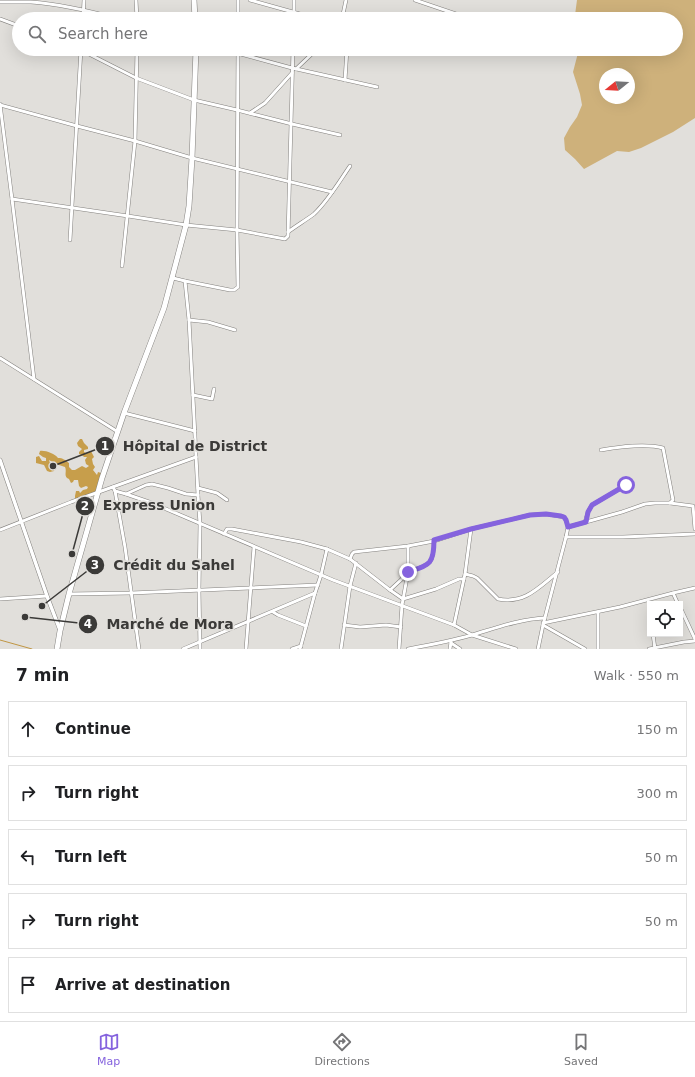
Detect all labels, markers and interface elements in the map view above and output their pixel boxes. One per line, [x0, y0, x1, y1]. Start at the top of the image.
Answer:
search box [12, 12, 683, 56]
icon: search [26, 23, 48, 45]
text: Search here [58, 25, 148, 43]
north arrow [599, 68, 635, 104]
callout: Hôpital de District [95, 433, 275, 459]
text: Hôpital de District [123, 438, 268, 454]
text: 1 [101, 439, 109, 453]
route start [617, 476, 635, 494]
callout: Express Union [75, 493, 223, 519]
text: Express Union [103, 497, 215, 513]
text: 2 [81, 499, 89, 513]
callout: Crédit du Sahel [85, 552, 242, 578]
text: Crédit du Sahel [113, 557, 235, 573]
text: 3 [91, 558, 99, 572]
route end [399, 563, 417, 581]
map controls [647, 601, 683, 637]
button: locate [647, 601, 683, 637]
callout: Marché de Mora [78, 611, 242, 637]
text: Marché de Mora [106, 616, 234, 632]
text: 4 [84, 617, 92, 631]
text: 7 min [16, 665, 69, 685]
text: Walk · 550 m [594, 668, 679, 683]
icon: ahead [17, 718, 39, 740]
text: Continue [55, 720, 131, 738]
text: 150 m [636, 722, 678, 737]
icon: right [17, 782, 39, 804]
text: Turn right [55, 784, 139, 802]
text: 300 m [636, 786, 678, 801]
icon: left [17, 846, 39, 868]
text: Turn left [55, 848, 127, 866]
text: 50 m [645, 850, 678, 865]
icon: right [17, 910, 39, 932]
text: Turn right [55, 912, 139, 930]
text: 50 m [645, 914, 678, 929]
icon: arrive [17, 974, 39, 996]
text: Arrive at destination [55, 976, 230, 994]
tab: Map [97, 1031, 120, 1068]
tab: Directions [314, 1031, 370, 1068]
tab: Saved [564, 1031, 598, 1068]

